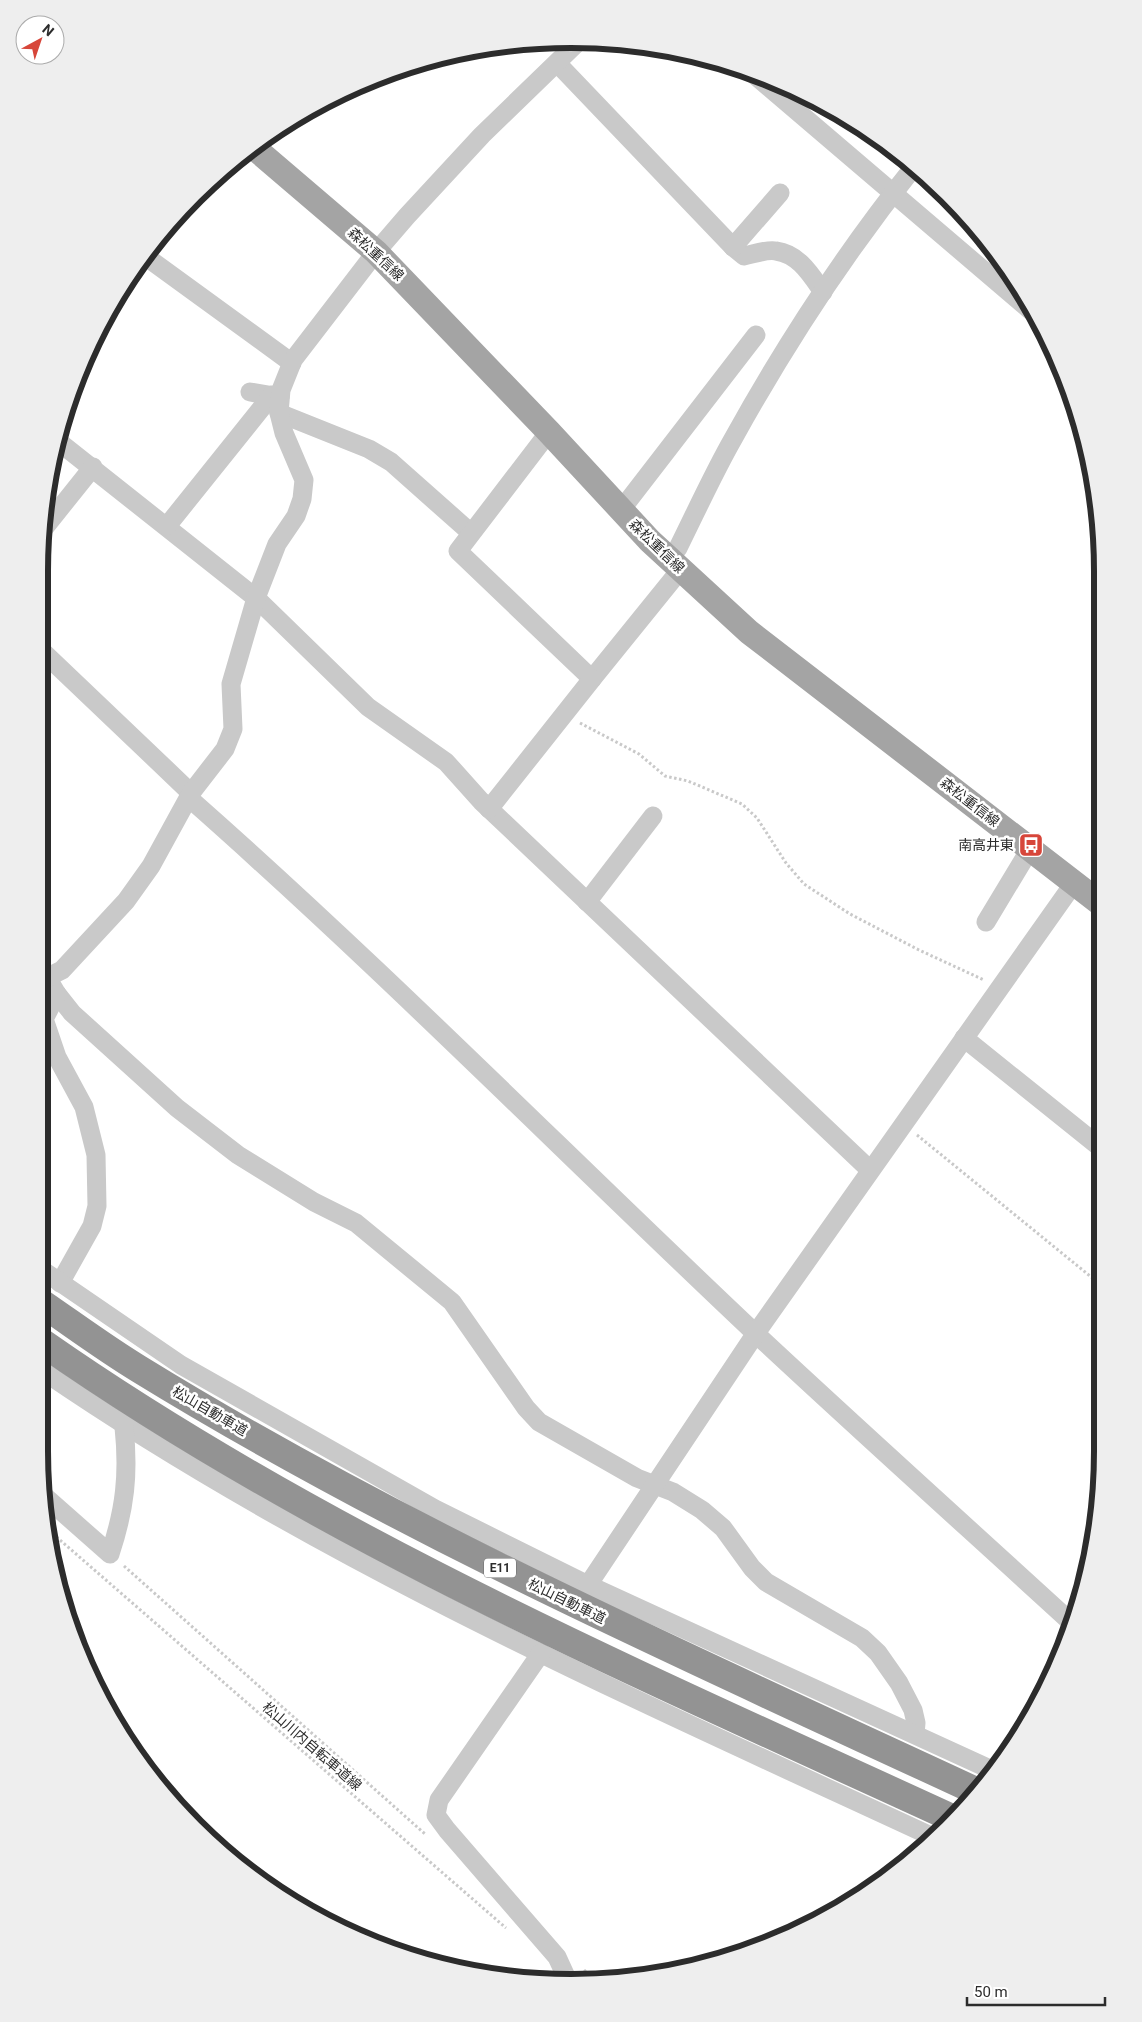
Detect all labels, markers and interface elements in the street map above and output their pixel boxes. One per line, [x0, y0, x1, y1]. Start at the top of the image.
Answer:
north arrow [15, 15, 65, 65]
text: N [39, 21, 57, 39]
street label: 森松重信線 [345, 224, 407, 284]
street label: 森松重信線 [626, 516, 688, 576]
street label: 森松重信線 [937, 774, 1003, 830]
bus stop icon: 南高井東 [1018, 832, 1044, 858]
place label: 南高井東 [958, 837, 1014, 853]
street label: 松山自動車道 [170, 1383, 250, 1439]
road number: E11 [484, 1559, 516, 1578]
street label: 松山自動車道 [526, 1575, 608, 1627]
street label: 松山川内自転車道線 [259, 1699, 365, 1793]
scale bar [967, 1974, 1104, 2006]
text: 50 m [974, 1983, 1008, 2001]

